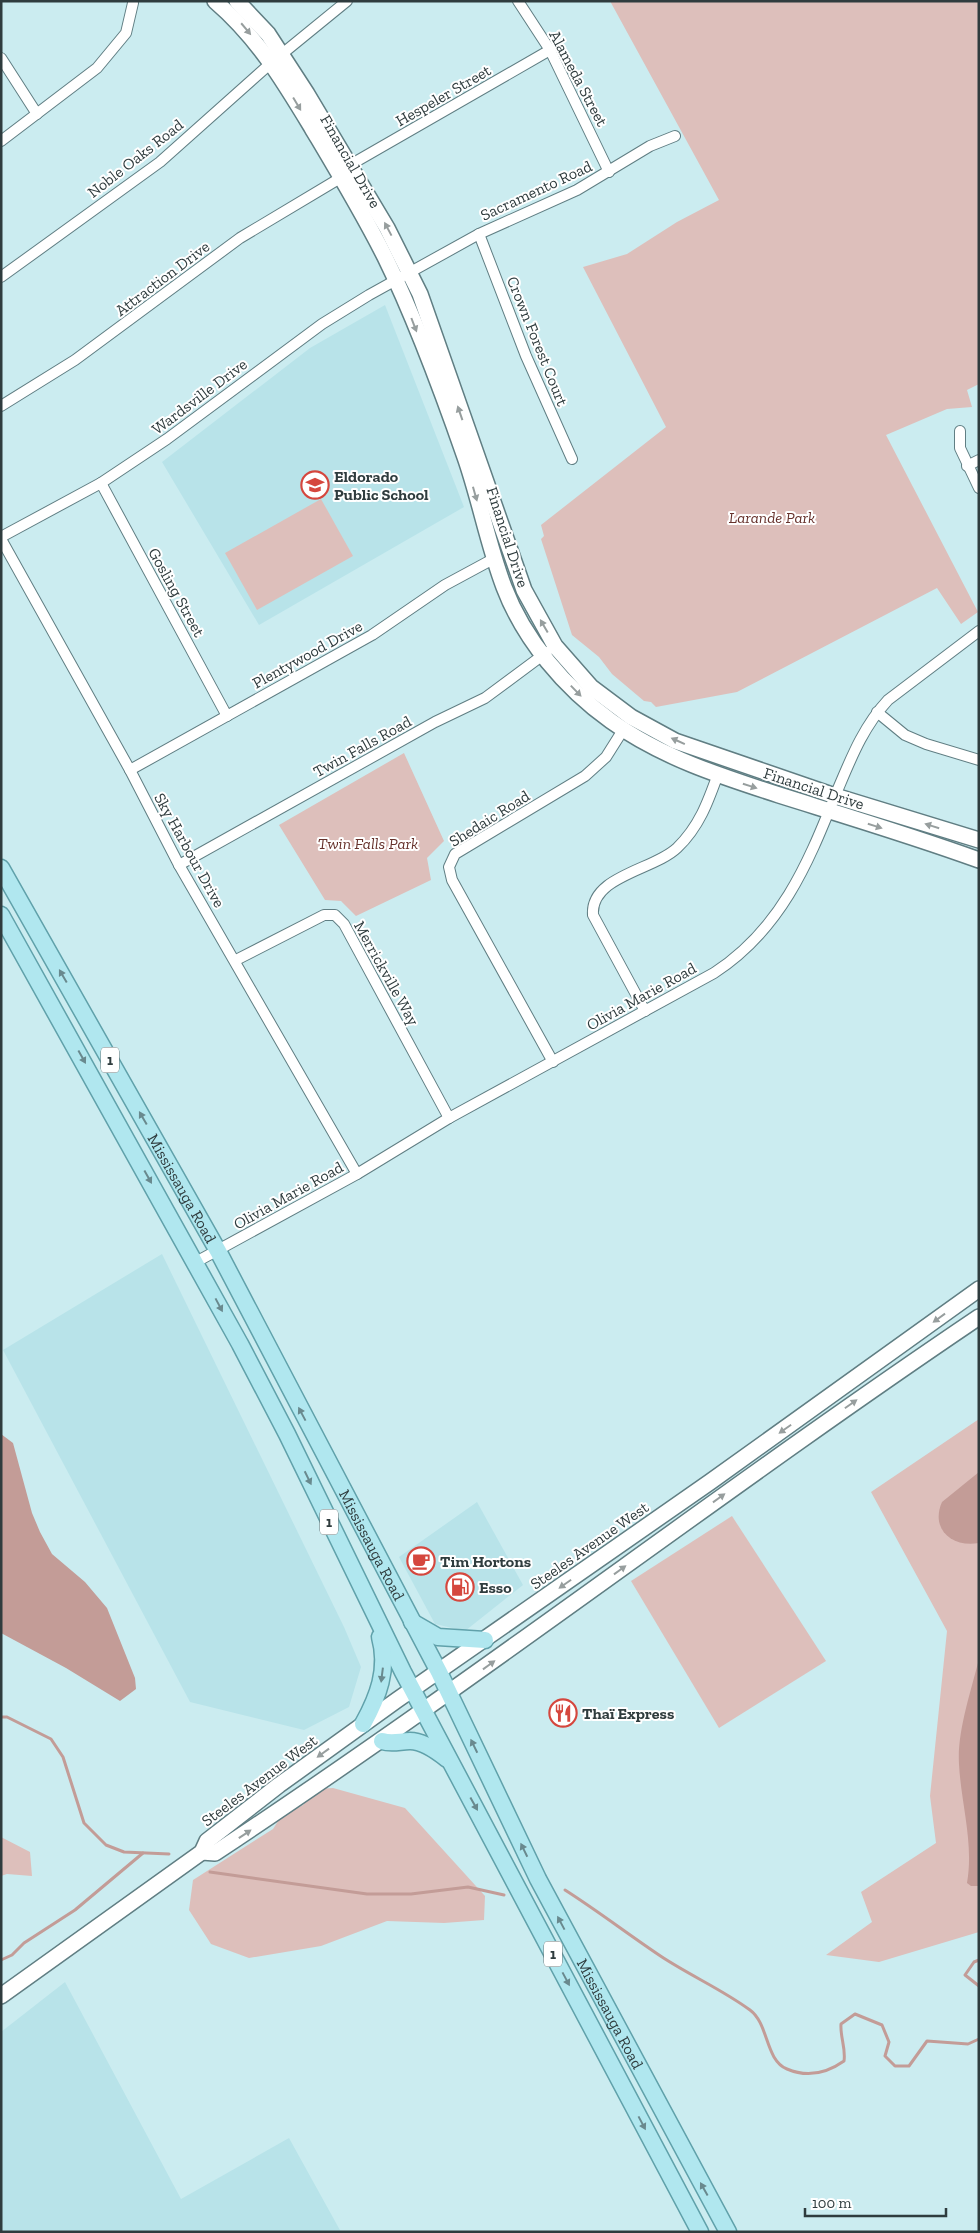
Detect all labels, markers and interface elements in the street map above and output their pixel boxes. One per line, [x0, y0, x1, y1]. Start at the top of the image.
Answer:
one-way arrow [240, 23, 251, 36]
street label: Alameda Street [545, 27, 612, 130]
street label: Hespeler Street [392, 61, 494, 130]
one-way arrow [293, 97, 302, 110]
street label: Financial Drive [316, 111, 385, 211]
street label: Noble Oaks Road [84, 115, 187, 202]
street label: Sacramento Road [477, 156, 595, 225]
one-way arrow [383, 222, 392, 236]
street label: Attraction Drive [111, 237, 213, 320]
street label: Crown Forest Court [503, 274, 572, 409]
one-way arrow [410, 318, 418, 333]
street label: Wardsville Drive [148, 354, 251, 438]
one-way arrow [456, 405, 463, 420]
place label: Eldorado Public School [334, 467, 429, 504]
school or university icon: Eldorado Public School [300, 470, 330, 500]
street label: Financial Drive [482, 484, 533, 590]
one-way arrow [472, 487, 480, 502]
park label: Larande Park [729, 508, 815, 527]
street label: Gosling Street [144, 544, 209, 640]
street label: Plentywood Drive [249, 616, 366, 693]
one-way arrow [539, 619, 548, 632]
one-way arrow [570, 684, 582, 696]
street label: Twin Falls Road [310, 712, 415, 781]
one-way arrow [671, 737, 685, 745]
street label: Financial Drive [761, 763, 867, 814]
one-way arrow [743, 782, 758, 790]
street label: Shedaic Road [445, 786, 533, 851]
street label: Sky Harbour Drive [150, 790, 229, 911]
one-way arrow [925, 821, 940, 829]
one-way arrow [868, 823, 883, 830]
park label: Twin Falls Park [318, 834, 418, 853]
street label: Merrickville Way [350, 918, 424, 1029]
street label: Olivia Marie Road [583, 958, 700, 1034]
one-way arrow [58, 970, 67, 983]
road number: 1 [101, 1048, 119, 1072]
one-way arrow [77, 1051, 86, 1064]
one-way arrow [138, 1111, 147, 1124]
street label: Mississauga Road [144, 1130, 221, 1247]
street label: Olivia Marie Road [230, 1157, 347, 1233]
one-way arrow [144, 1169, 152, 1184]
one-way arrow [215, 1298, 223, 1312]
one-way arrow [933, 1313, 946, 1323]
one-way arrow [845, 1399, 858, 1409]
one-way arrow [298, 1406, 306, 1421]
one-way arrow [778, 1424, 792, 1434]
one-way arrow [304, 1471, 312, 1485]
street label: Mississauga Road [335, 1486, 409, 1604]
one-way arrow [712, 1493, 726, 1503]
street label: Steeles Avenue West [527, 1497, 652, 1593]
road number: 1 [320, 1510, 338, 1534]
cafe icon: Tim Hortons [406, 1546, 436, 1576]
place label: Tim Hortons [440, 1552, 531, 1571]
one-way arrow [613, 1565, 627, 1575]
fuel station icon: Esso [445, 1572, 475, 1602]
place label: Esso [479, 1578, 512, 1597]
one-way arrow [558, 1579, 572, 1589]
one-way arrow [482, 1660, 496, 1670]
one-way arrow [378, 1668, 386, 1684]
restaurant icon: Thaï Express [548, 1698, 578, 1728]
place label: Thaï Express [582, 1704, 674, 1723]
street label: Steeles Avenue West [198, 1731, 321, 1830]
one-way arrow [470, 1739, 478, 1753]
one-way arrow [316, 1748, 330, 1758]
one-way arrow [469, 1798, 478, 1811]
one-way arrow [238, 1829, 251, 1839]
one-way arrow [520, 1843, 528, 1857]
one-way arrow [557, 1916, 565, 1930]
road number: 1 [544, 1942, 562, 1966]
street label: Mississauga Road [573, 1955, 647, 2072]
one-way arrow [562, 1972, 570, 1986]
one-way arrow [638, 2115, 646, 2130]
one-way arrow [700, 2183, 709, 2196]
scale bar [805, 2186, 946, 2218]
text: 100 m [812, 2194, 851, 2212]

